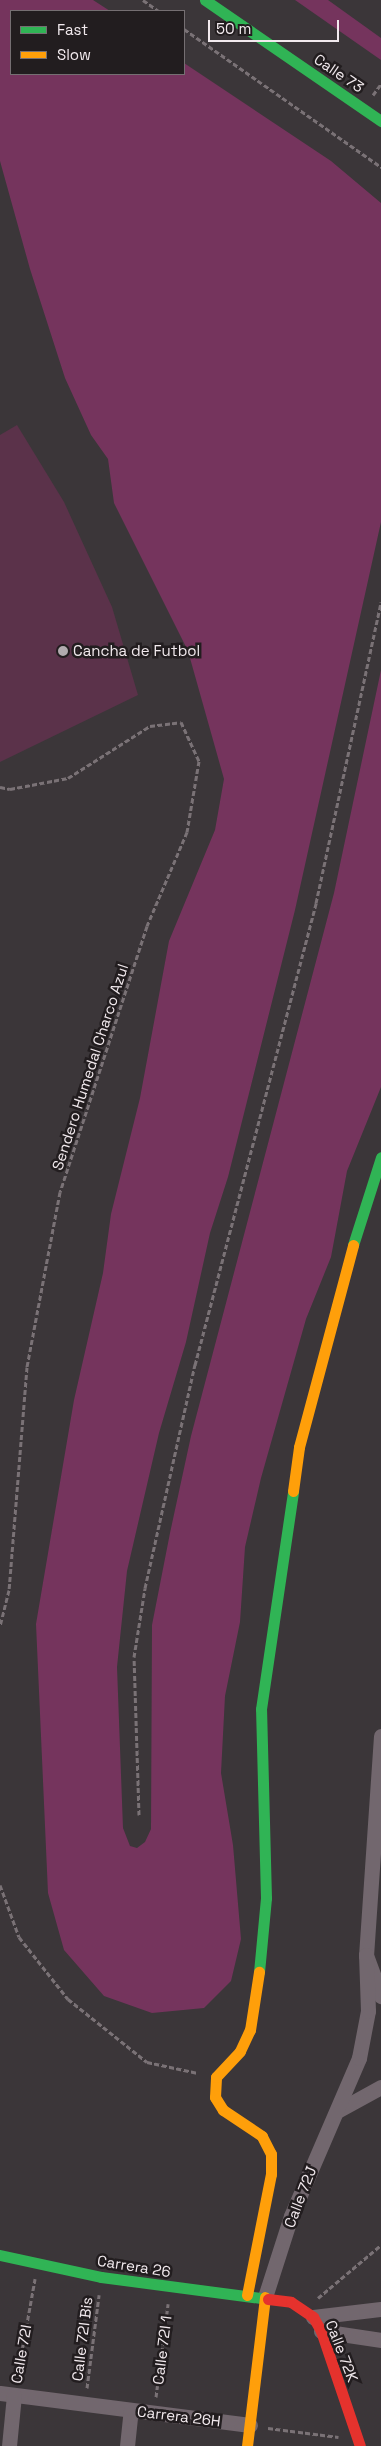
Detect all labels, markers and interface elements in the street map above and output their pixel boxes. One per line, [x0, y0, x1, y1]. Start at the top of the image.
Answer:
legend [10, 10, 185, 75]
scale bar [211, 10, 342, 42]
text: 50 m [216, 19, 251, 38]
text: Fast [57, 20, 88, 39]
text: Slow [57, 45, 91, 64]
street label: Calle 73 [311, 50, 367, 96]
place label: Cancha de Futbol [73, 642, 200, 660]
marker: Cancha de Futbol [57, 645, 69, 657]
street label: Sendero Humedal Charco Azul [48, 962, 132, 1172]
street label: Calle 72J [280, 2164, 320, 2230]
street label: Carrera 26 [96, 2251, 172, 2281]
street label: Calle 72I Bis [68, 2296, 96, 2382]
street label: Calle 72I 1 [149, 2314, 175, 2386]
street label: Calle 72K [322, 2318, 362, 2384]
street label: Calle 72I [7, 2323, 35, 2385]
street label: Carrera 26H [136, 2402, 222, 2430]

